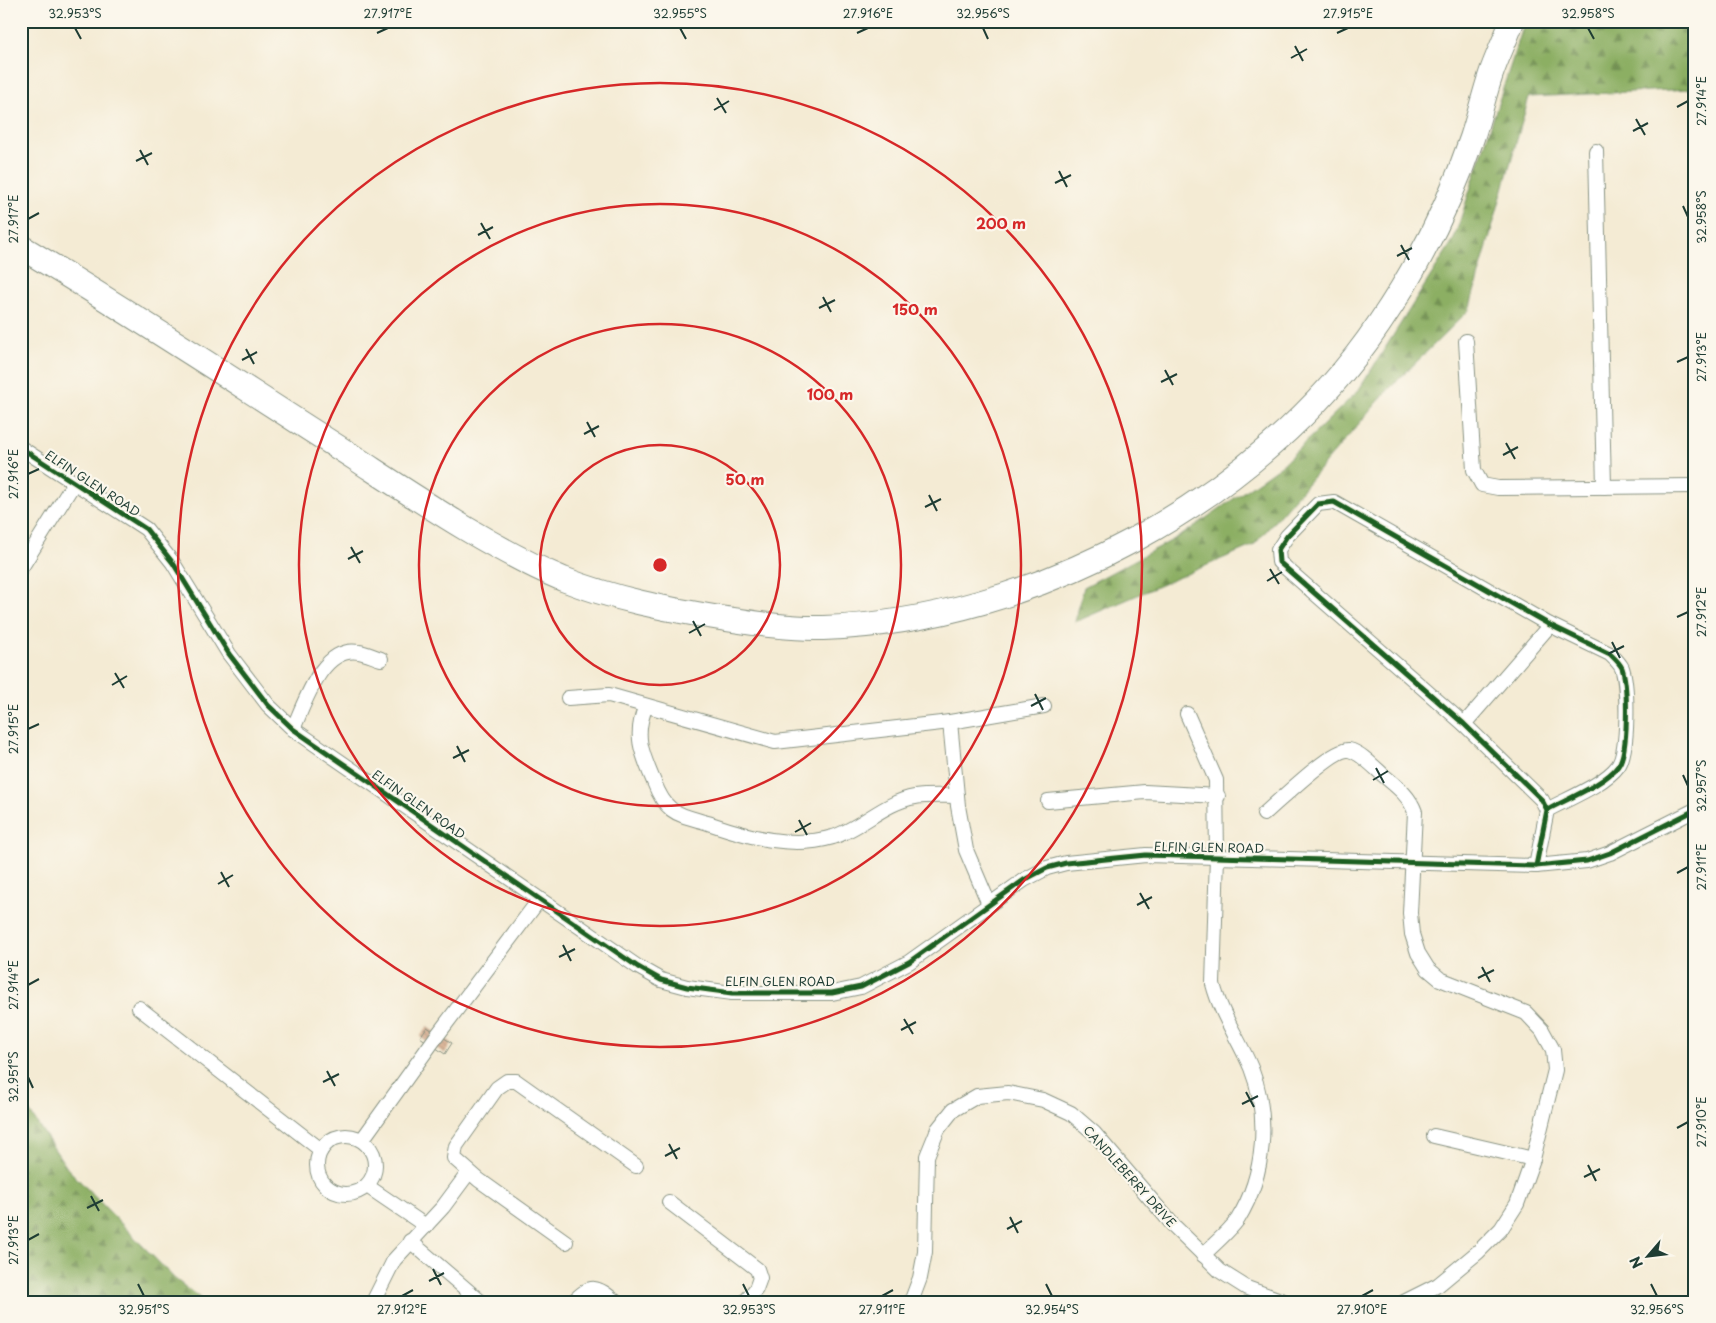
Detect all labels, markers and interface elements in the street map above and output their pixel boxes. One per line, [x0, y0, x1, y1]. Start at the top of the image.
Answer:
text: 32.953°S [48, 4, 102, 22]
text: 27.917°E [364, 4, 412, 22]
text: 32.955°S [653, 4, 707, 22]
text: 27.916°E [843, 4, 893, 22]
text: 32.956°S [956, 4, 1010, 22]
text: 27.915°E [1323, 4, 1373, 22]
text: 32.958°S [1561, 4, 1615, 22]
text: 27.914°E [1692, 76, 1710, 126]
text: 32.958°S [1692, 190, 1710, 244]
text: 27.917°E [4, 195, 22, 243]
text: 200 m [976, 211, 1026, 234]
text: 150 m [892, 297, 938, 320]
text: 27.913°E [1692, 332, 1710, 382]
text: 100 m [807, 382, 853, 405]
street label: ELFIN GLEN ROAD [42, 445, 144, 521]
text: 27.916°E [4, 449, 22, 499]
text: 50 m [726, 467, 764, 490]
centre of rings [651, 556, 669, 574]
text: 27.912°E [1692, 587, 1710, 637]
text: 27.915°E [4, 704, 22, 754]
text: 32.957°S [1692, 759, 1710, 813]
street label: ELFIN GLEN ROAD [369, 765, 469, 843]
street label: ELFIN GLEN ROAD [1154, 837, 1264, 857]
text: 27.911°E [1692, 843, 1710, 891]
text: 27.914°E [4, 960, 22, 1010]
street label: ELFIN GLEN ROAD [725, 972, 835, 990]
text: 32.951°S [4, 1051, 22, 1103]
text: 27.910°E [1692, 1096, 1710, 1148]
street label: CANDLEBERRY DRIVE [1079, 1121, 1181, 1231]
text: 27.913°E [4, 1215, 22, 1265]
north arrow [1624, 1230, 1674, 1280]
text: N [1624, 1253, 1648, 1272]
text: 32.951°S [118, 1300, 170, 1318]
text: 27.912°E [377, 1300, 427, 1318]
text: 32.953°S [722, 1300, 776, 1318]
text: 27.911°E [858, 1300, 906, 1318]
text: 32.954°S [1025, 1300, 1079, 1318]
text: 27.910°E [1336, 1300, 1388, 1318]
text: 32.956°S [1630, 1300, 1684, 1318]

